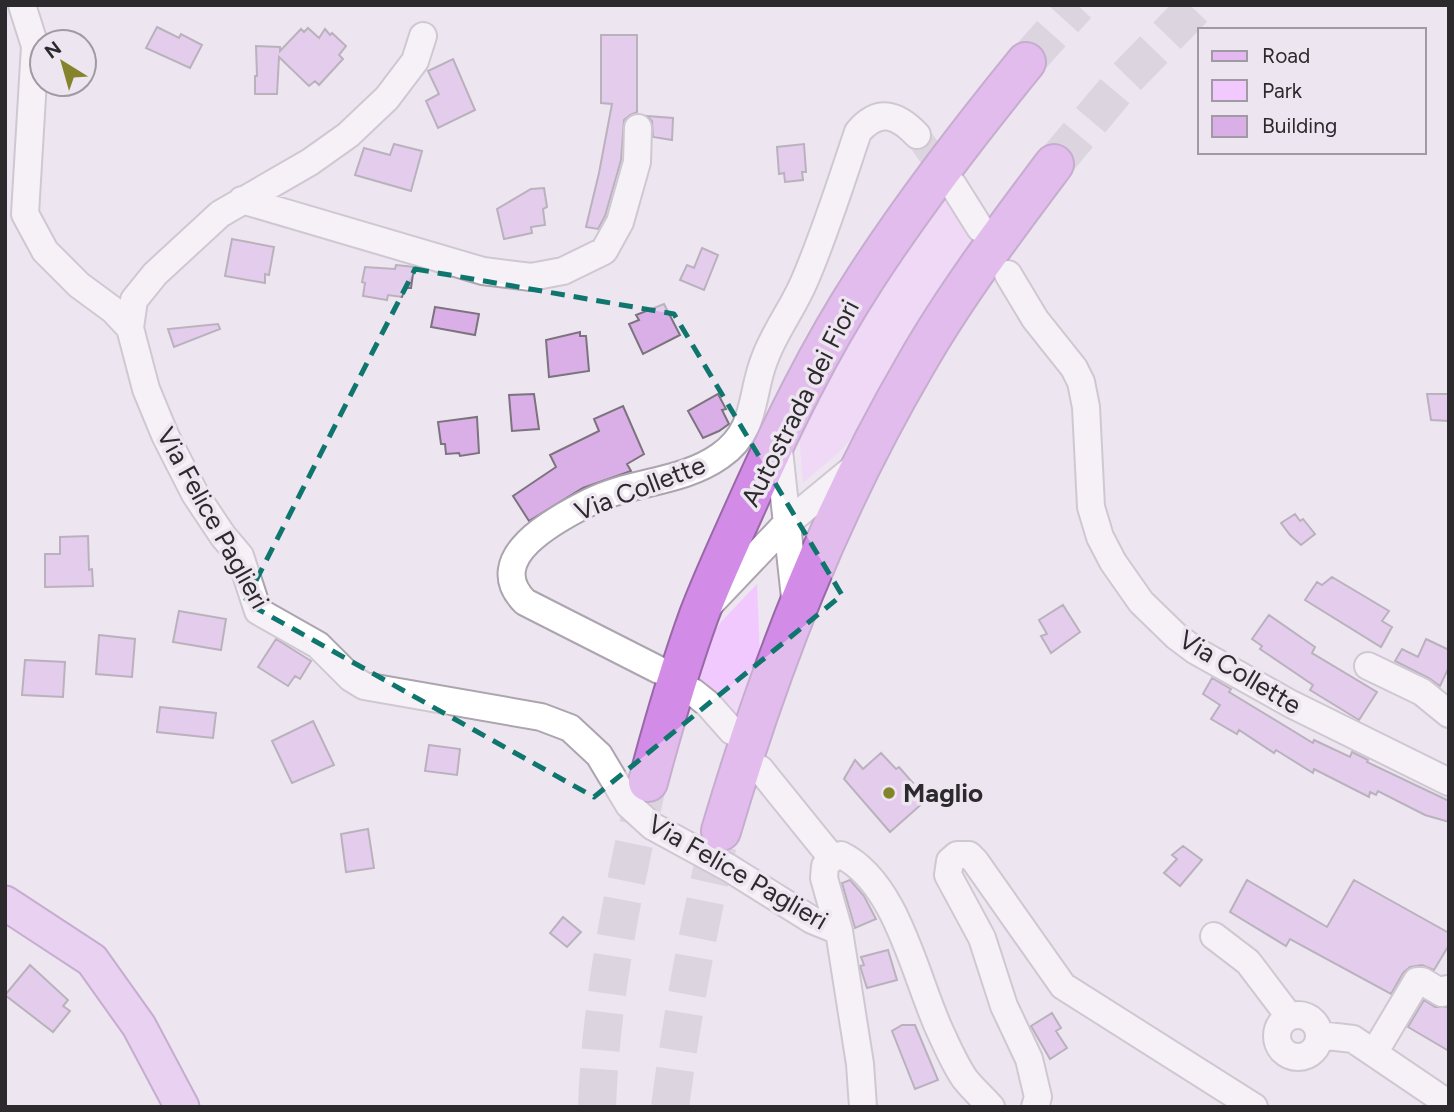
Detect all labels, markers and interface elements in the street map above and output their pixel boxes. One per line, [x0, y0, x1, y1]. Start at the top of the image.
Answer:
north arrow [28, 28, 98, 98]
legend [1198, 28, 1426, 154]
text: N [40, 36, 66, 63]
text: Road [1262, 43, 1310, 68]
text: Park [1262, 78, 1303, 103]
text: Building [1262, 113, 1337, 138]
street label: Autostrada dei Fiori [734, 294, 866, 512]
street label: Via Felice Paglieri [150, 422, 276, 614]
street label: Via Collette [570, 449, 710, 527]
street label: Via Collette [1173, 623, 1307, 721]
place label: Maglio [903, 777, 983, 809]
marker: Maglio [881, 785, 897, 801]
street label: Via Felice Paglieri [642, 808, 834, 936]

